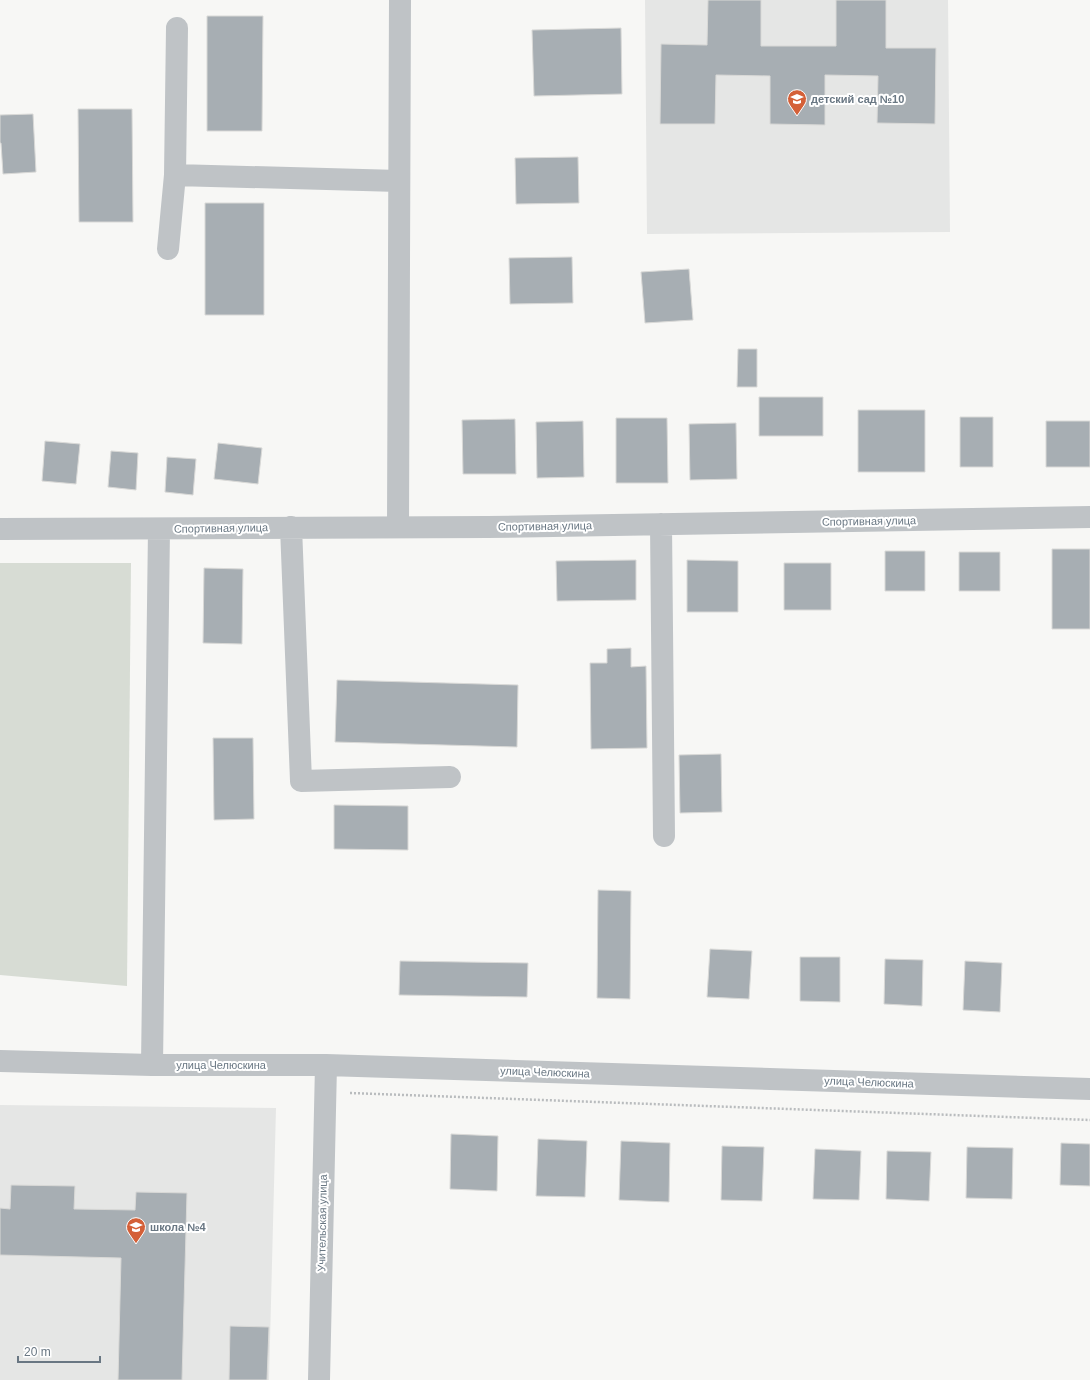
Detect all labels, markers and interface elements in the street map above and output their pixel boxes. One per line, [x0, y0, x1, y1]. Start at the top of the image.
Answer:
school or university icon: детский сад №10 [786, 88, 808, 116]
place label: детский сад №10 [811, 93, 904, 105]
street label: Спортивная улица [822, 514, 917, 528]
street label: Спортивная улица [498, 519, 593, 533]
street label: Спортивная улица [174, 521, 269, 535]
street label: улица Челюскина [176, 1059, 267, 1071]
street label: улица Челюскина [500, 1064, 591, 1080]
street label: улица Челюскина [824, 1074, 915, 1090]
street label: Учительская улица [315, 1173, 329, 1272]
school or university icon: школа №4 [125, 1216, 147, 1244]
place label: школа №4 [150, 1221, 206, 1233]
scale bar [18, 1338, 100, 1364]
text: 20 m [24, 1345, 51, 1359]

